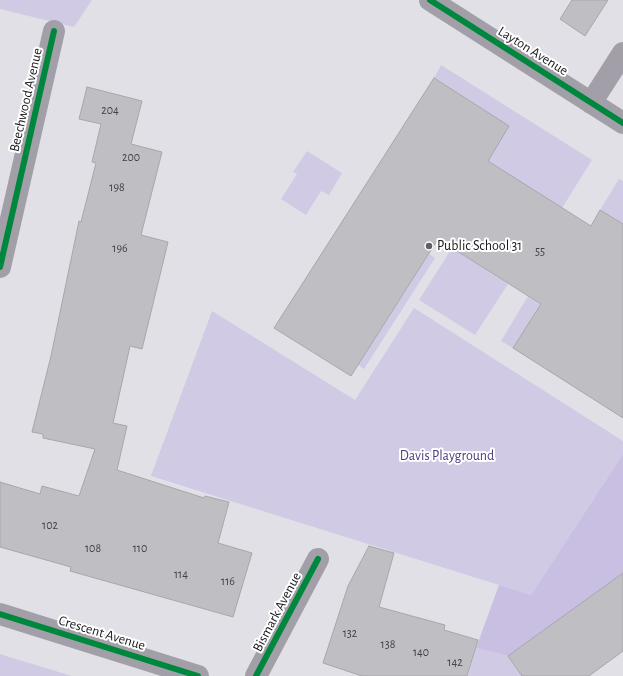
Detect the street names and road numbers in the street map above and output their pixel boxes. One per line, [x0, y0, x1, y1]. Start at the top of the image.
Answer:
street label: Layton Avenue [495, 23, 571, 79]
street label: Beechwood Avenue [6, 46, 46, 154]
street label: Bismark Avenue [249, 569, 305, 655]
street label: Crescent Avenue [57, 612, 147, 654]

